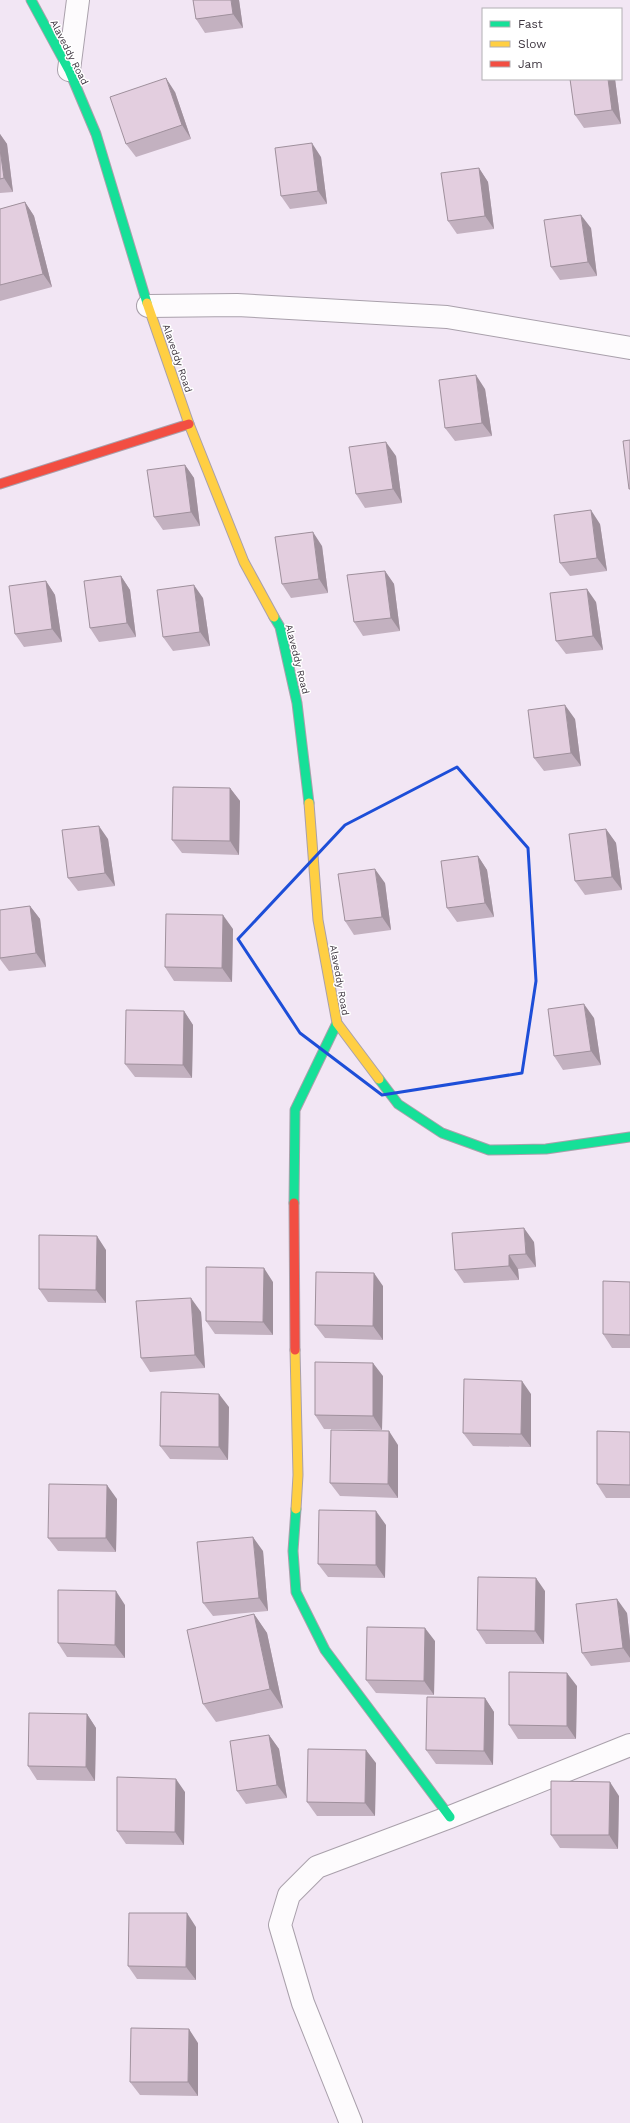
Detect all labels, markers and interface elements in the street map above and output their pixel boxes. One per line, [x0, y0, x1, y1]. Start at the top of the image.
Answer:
legend [482, 8, 622, 80]
text: Fast [518, 17, 543, 31]
street label: Alaveddy Road [48, 18, 91, 87]
text: Slow [518, 37, 546, 51]
text: Jam [518, 57, 543, 71]
street label: Alaveddy Road [161, 323, 194, 394]
street label: Alaveddy Road [284, 623, 311, 695]
street label: Alaveddy Road [328, 944, 351, 1016]

